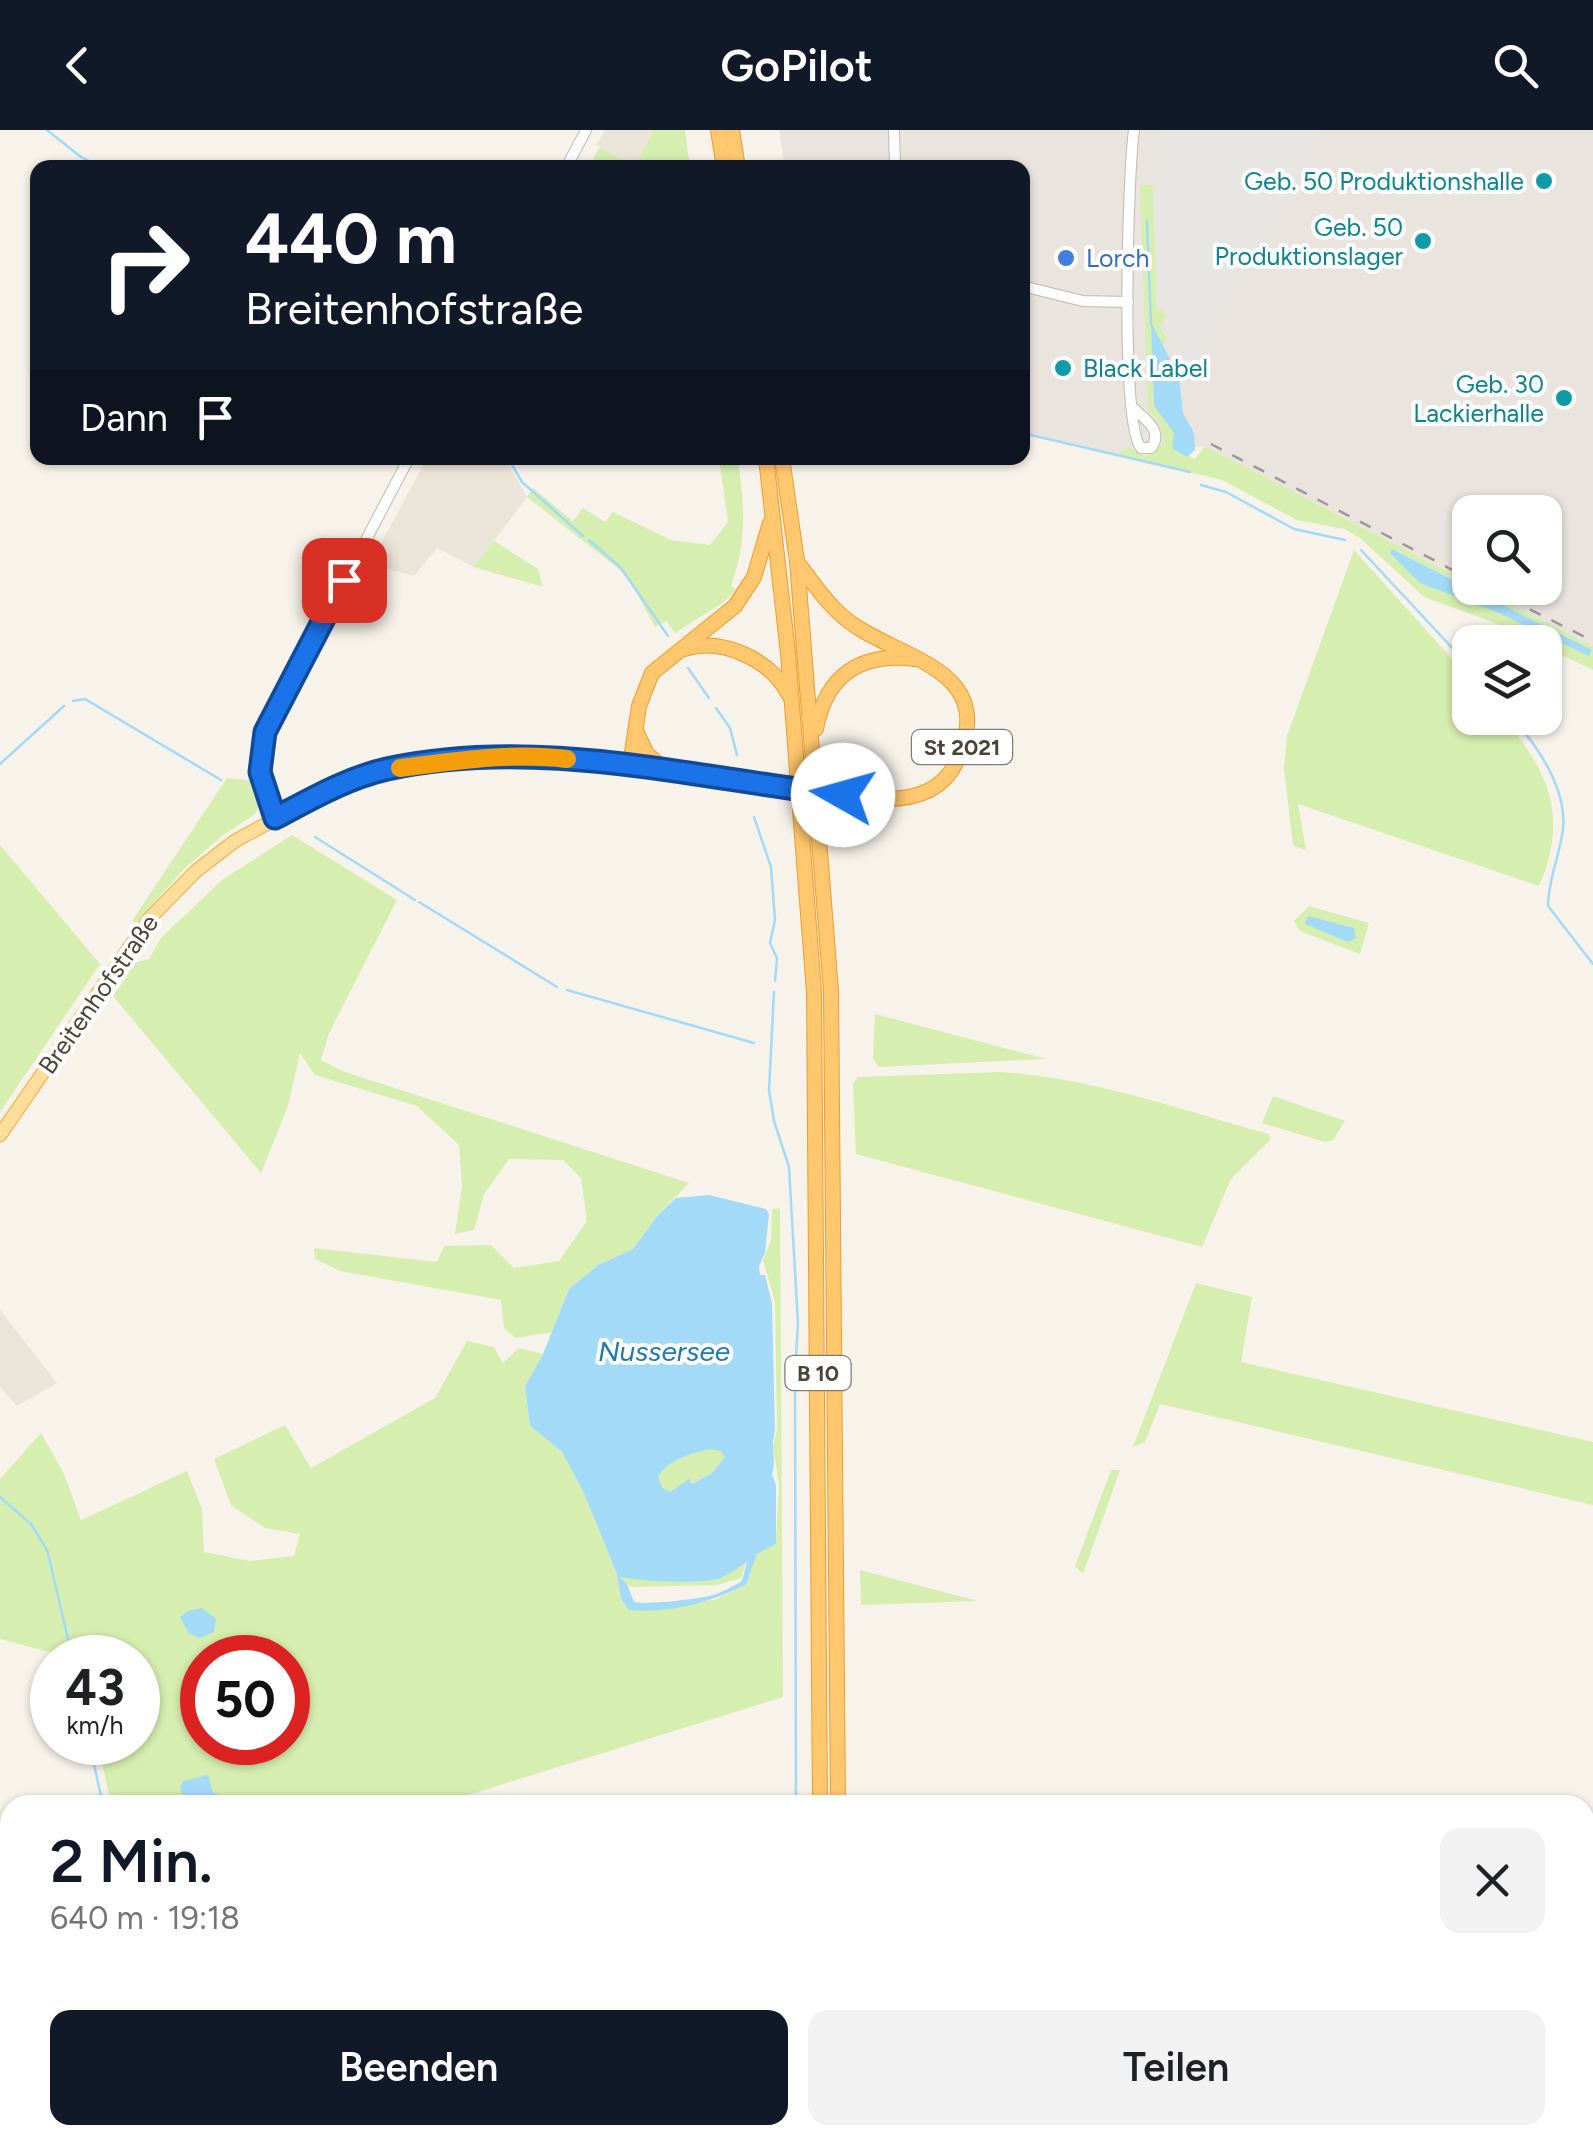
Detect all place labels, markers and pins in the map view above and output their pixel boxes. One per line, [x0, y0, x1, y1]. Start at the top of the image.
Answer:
place label: Geb. 50 Produktionshalle [1244, 166, 1524, 196]
marker: Geb. 50 Produktionshalle [1533, 170, 1555, 192]
place label: Geb. 50 Produktionslager [1215, 212, 1404, 271]
marker: Geb. 50 Produktionslager [1412, 230, 1434, 252]
place label: Lorch [1086, 243, 1149, 273]
marker: Lorch [1055, 247, 1077, 269]
place label: Black Label [1083, 353, 1208, 383]
marker: Black Label [1052, 357, 1074, 379]
place label: Geb. 30 Lackierhalle [1413, 369, 1544, 428]
marker: Geb. 30 Lackierhalle [1553, 387, 1575, 409]
pin [302, 538, 387, 623]

